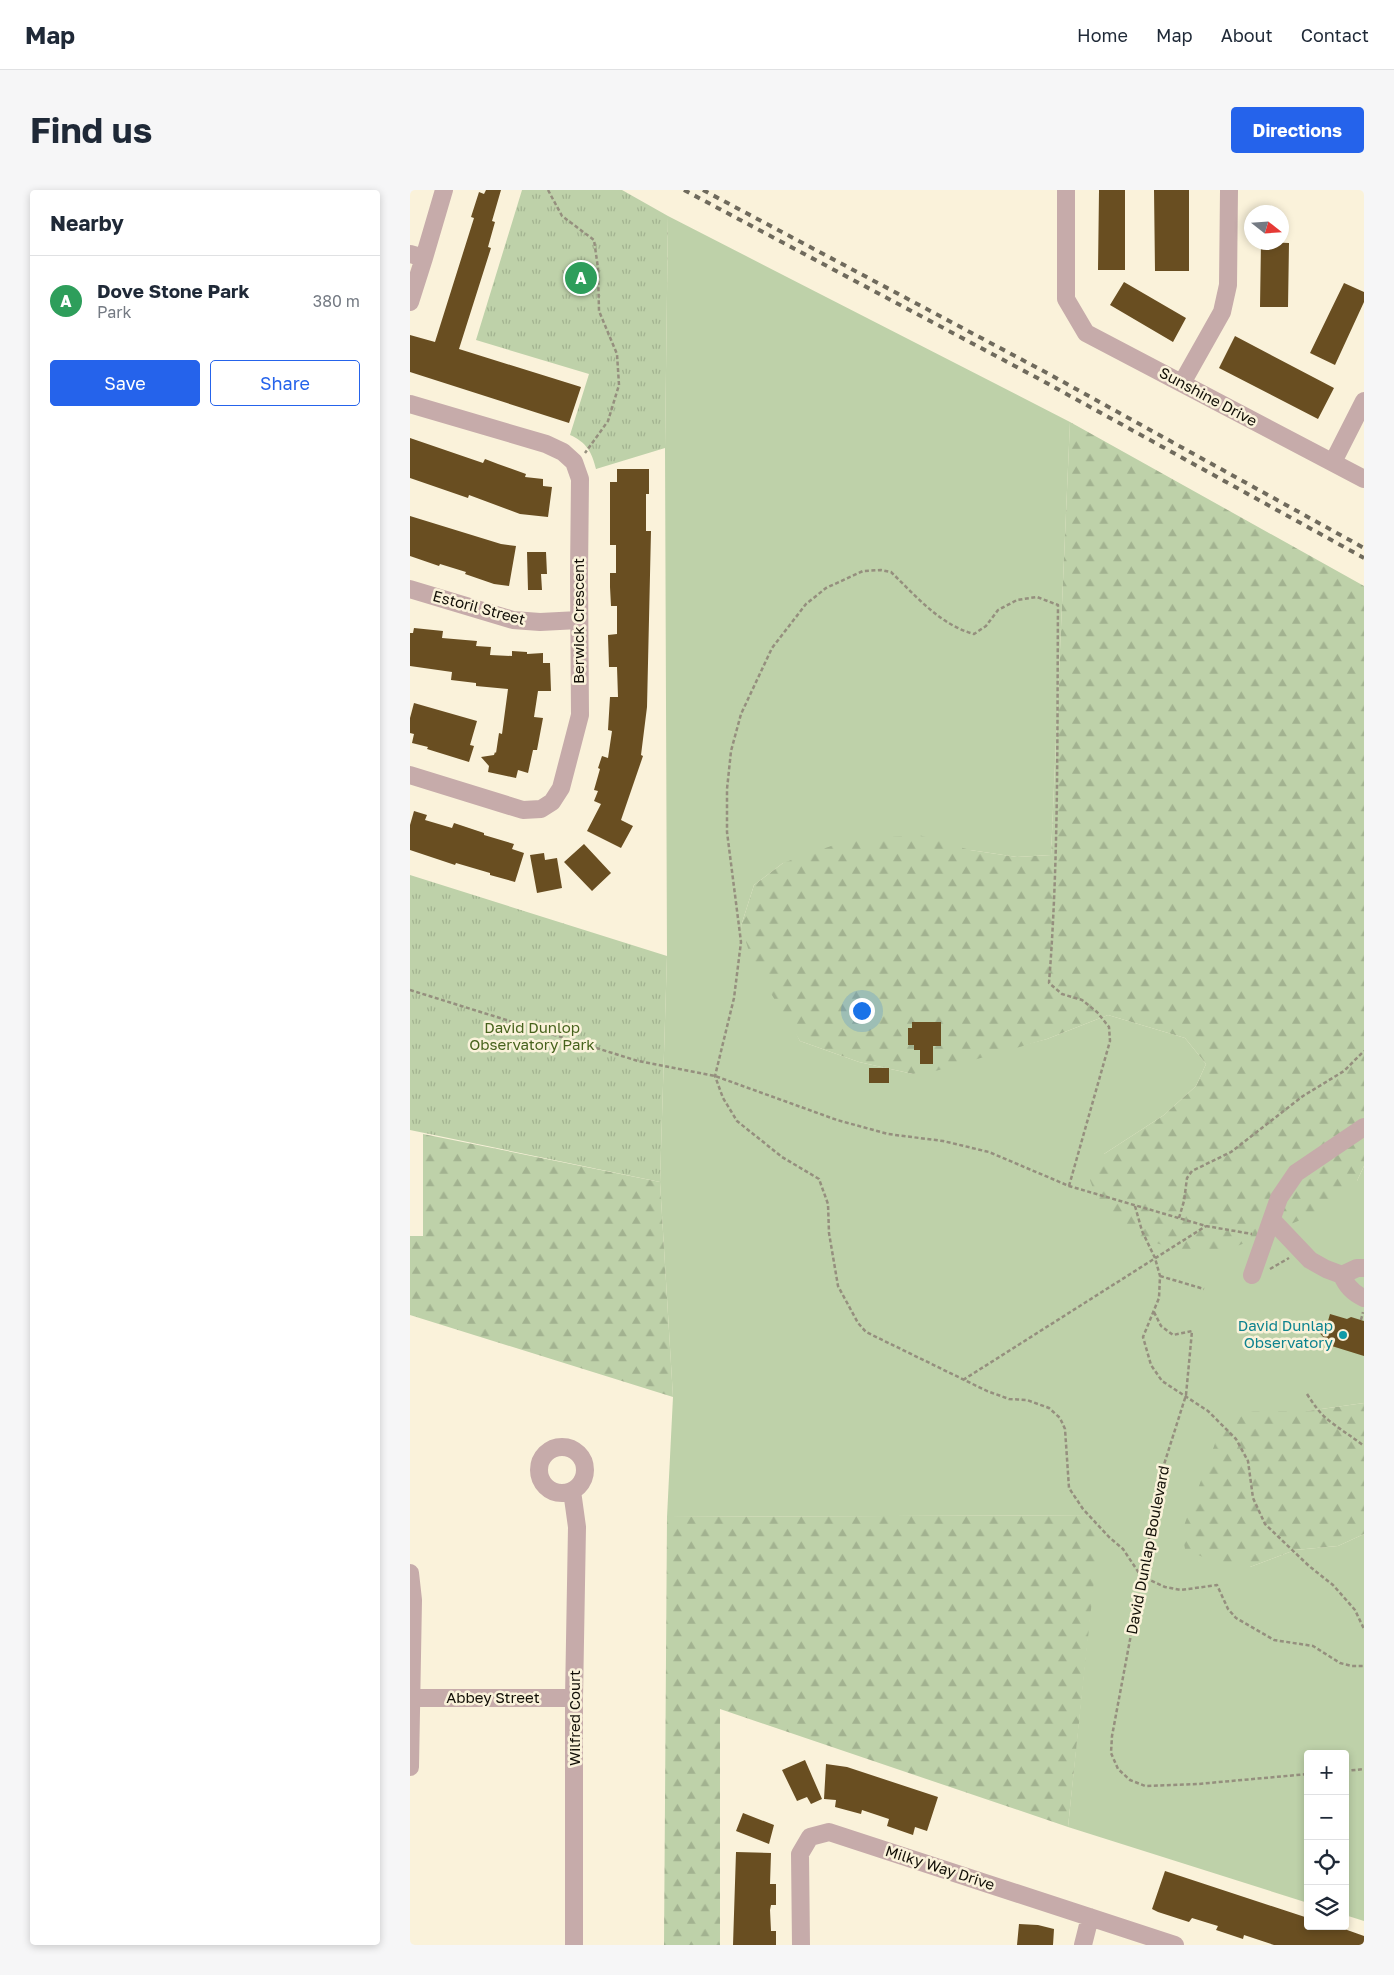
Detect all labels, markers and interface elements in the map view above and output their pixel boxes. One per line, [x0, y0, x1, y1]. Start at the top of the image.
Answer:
text: Map [25, 20, 75, 49]
text: Home [1077, 24, 1128, 46]
text: Map [1156, 24, 1193, 46]
text: About [1221, 24, 1273, 46]
text: Contact [1301, 24, 1369, 46]
button: Directions [1231, 107, 1364, 153]
text: Find us [30, 109, 152, 151]
north arrow [1244, 205, 1289, 250]
text: Nearby [50, 210, 124, 236]
pin: A [565, 259, 597, 297]
text: Dove Stone Park [97, 279, 249, 302]
text: A [60, 291, 72, 311]
text: 380 m [313, 291, 360, 311]
text: Park [97, 302, 132, 322]
button: Save [50, 360, 200, 406]
button: Share [210, 360, 360, 406]
street label: Sunshine Drive [1157, 363, 1261, 430]
street label: Berwick Crescent [569, 558, 587, 684]
street label: Estoril Street [431, 586, 527, 628]
your location [849, 998, 875, 1024]
park label: David Dunlop Observatory Park [469, 1018, 595, 1053]
place label: David Dunlap Observatory [1238, 1316, 1334, 1351]
marker: David Dunlap Observatory [1337, 1329, 1349, 1341]
street label: David Dunlap Boulevard [1122, 1464, 1172, 1636]
street label: Wilfred Court [565, 1670, 583, 1766]
street label: Abbey Street [446, 1688, 540, 1706]
map controls [1304, 1750, 1349, 1930]
button: + [1304, 1750, 1349, 1795]
button: − [1304, 1795, 1349, 1840]
button: locate [1304, 1840, 1349, 1885]
street label: Milky Way Drive [883, 1841, 997, 1893]
button: layers [1304, 1885, 1349, 1930]

